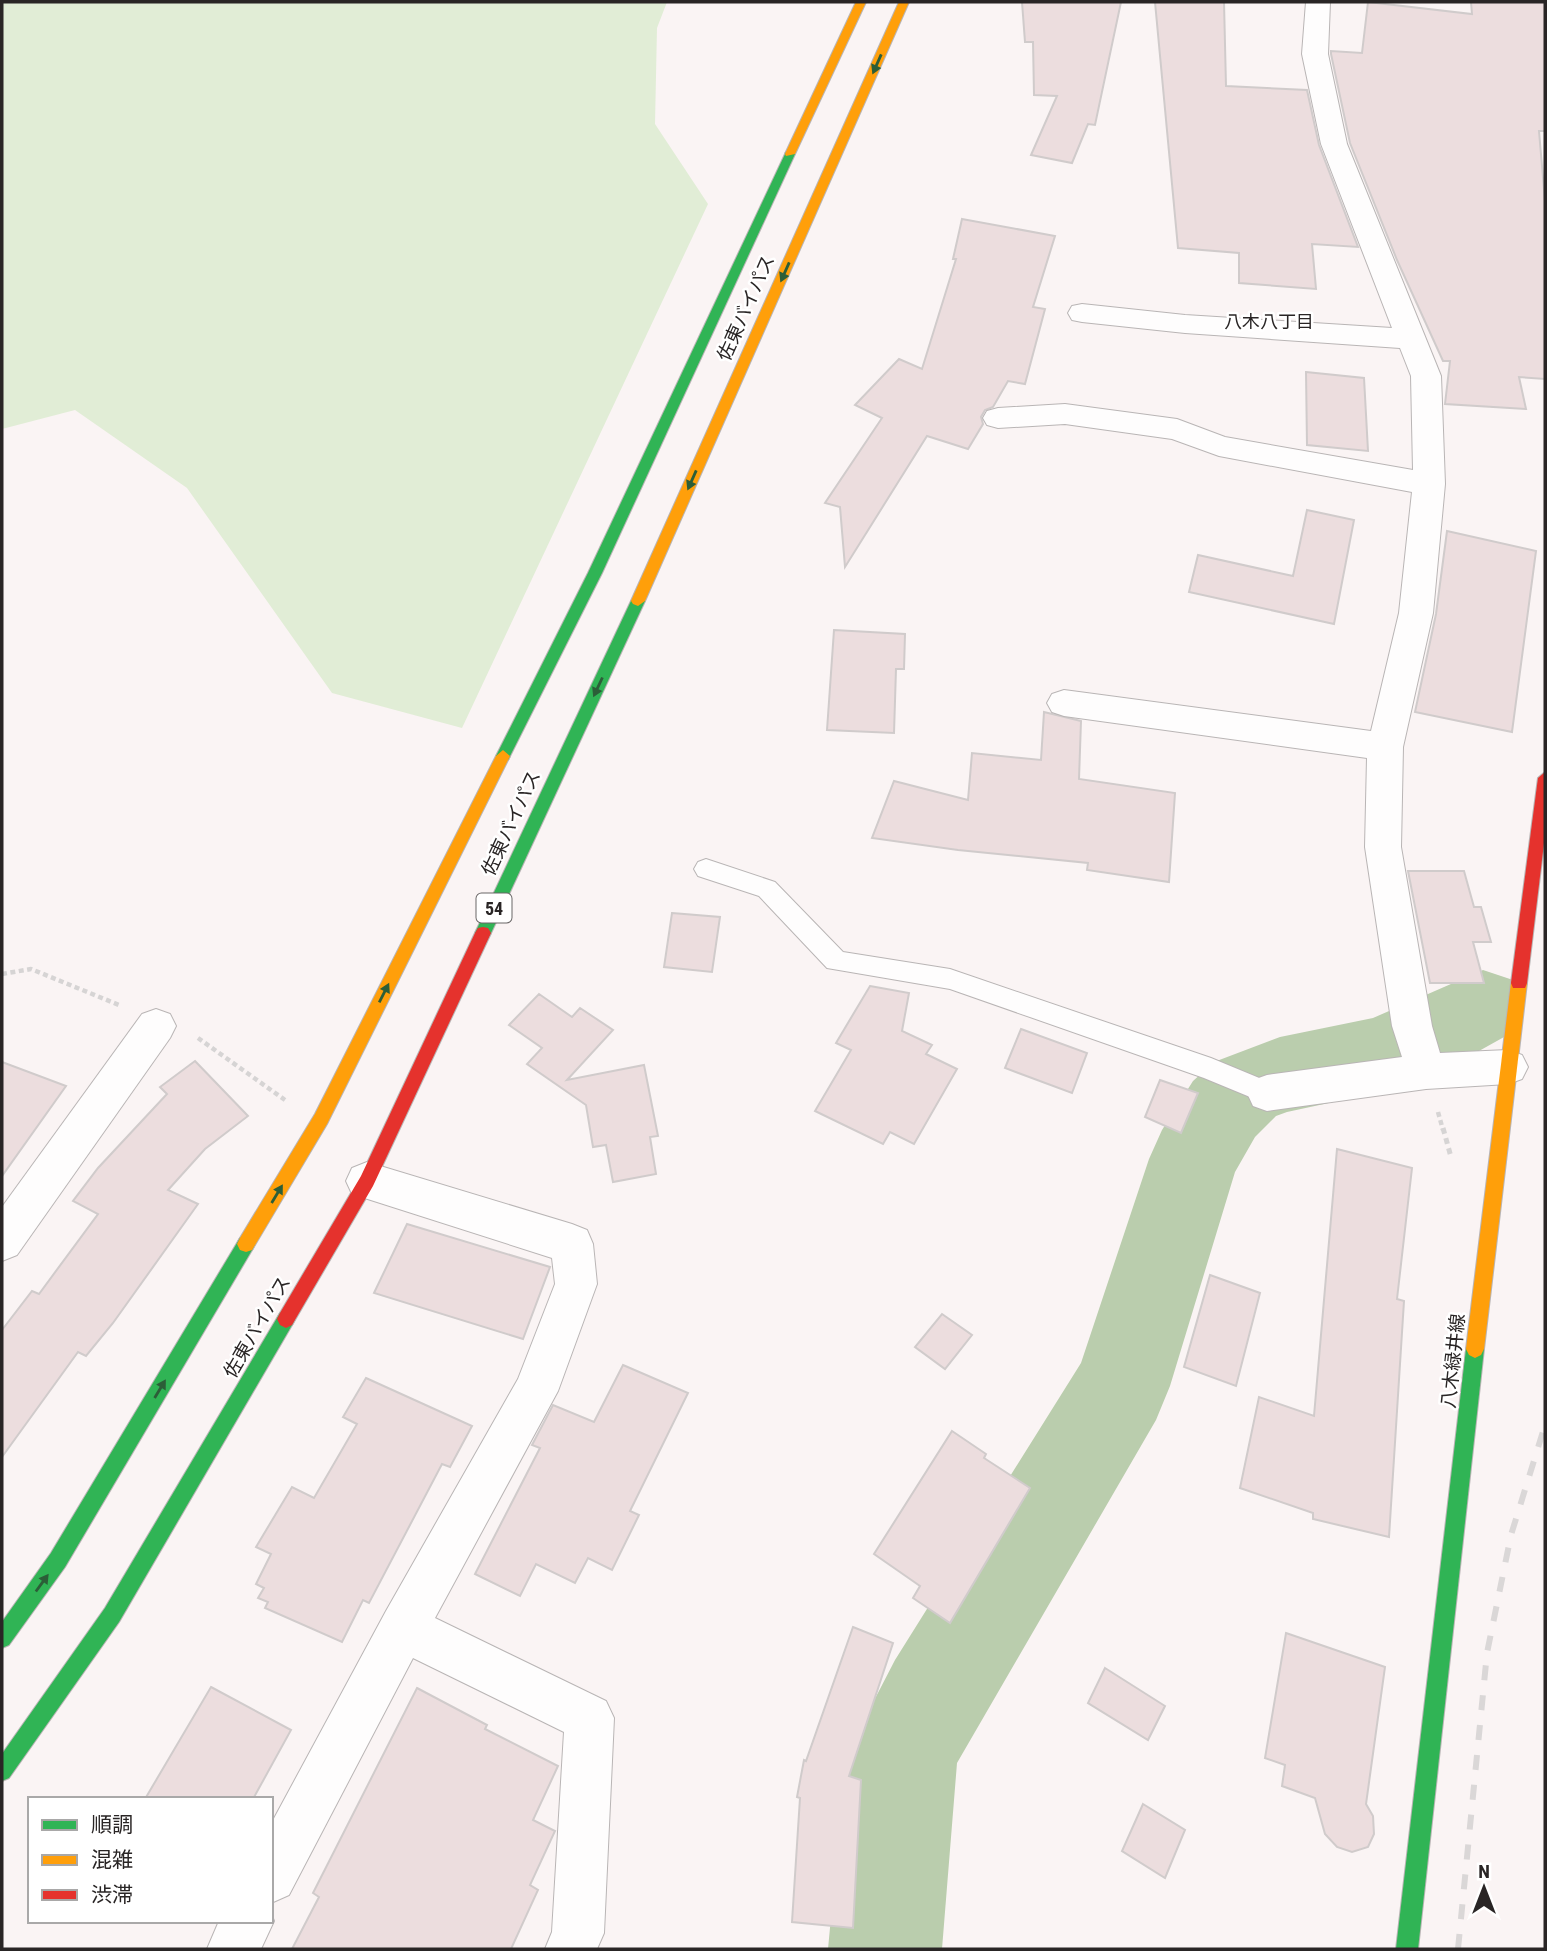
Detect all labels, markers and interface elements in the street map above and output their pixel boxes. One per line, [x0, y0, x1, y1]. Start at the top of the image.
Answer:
one-way arrow [871, 54, 883, 74]
street label: 佐東バイパス [712, 251, 780, 365]
one-way arrow [779, 262, 790, 283]
district label: 八木八丁目 [1224, 311, 1314, 332]
one-way arrow [686, 470, 698, 490]
one-way arrow [592, 677, 604, 697]
street label: 佐東バイパス [477, 767, 545, 879]
road number: 54 [476, 894, 512, 923]
one-way arrow [379, 983, 390, 1003]
one-way arrow [271, 1184, 283, 1203]
street label: 佐東バイパス [219, 1272, 295, 1382]
street label: 八木緑井線 [1437, 1313, 1469, 1409]
one-way arrow [154, 1379, 166, 1399]
one-way arrow [35, 1574, 49, 1592]
legend [28, 1797, 273, 1923]
text: 順調 [91, 1813, 133, 1837]
text: 混雑 [91, 1848, 133, 1872]
north arrow [1449, 1853, 1519, 1923]
text: N [1478, 1860, 1490, 1883]
text: 渋滞 [91, 1883, 133, 1907]

